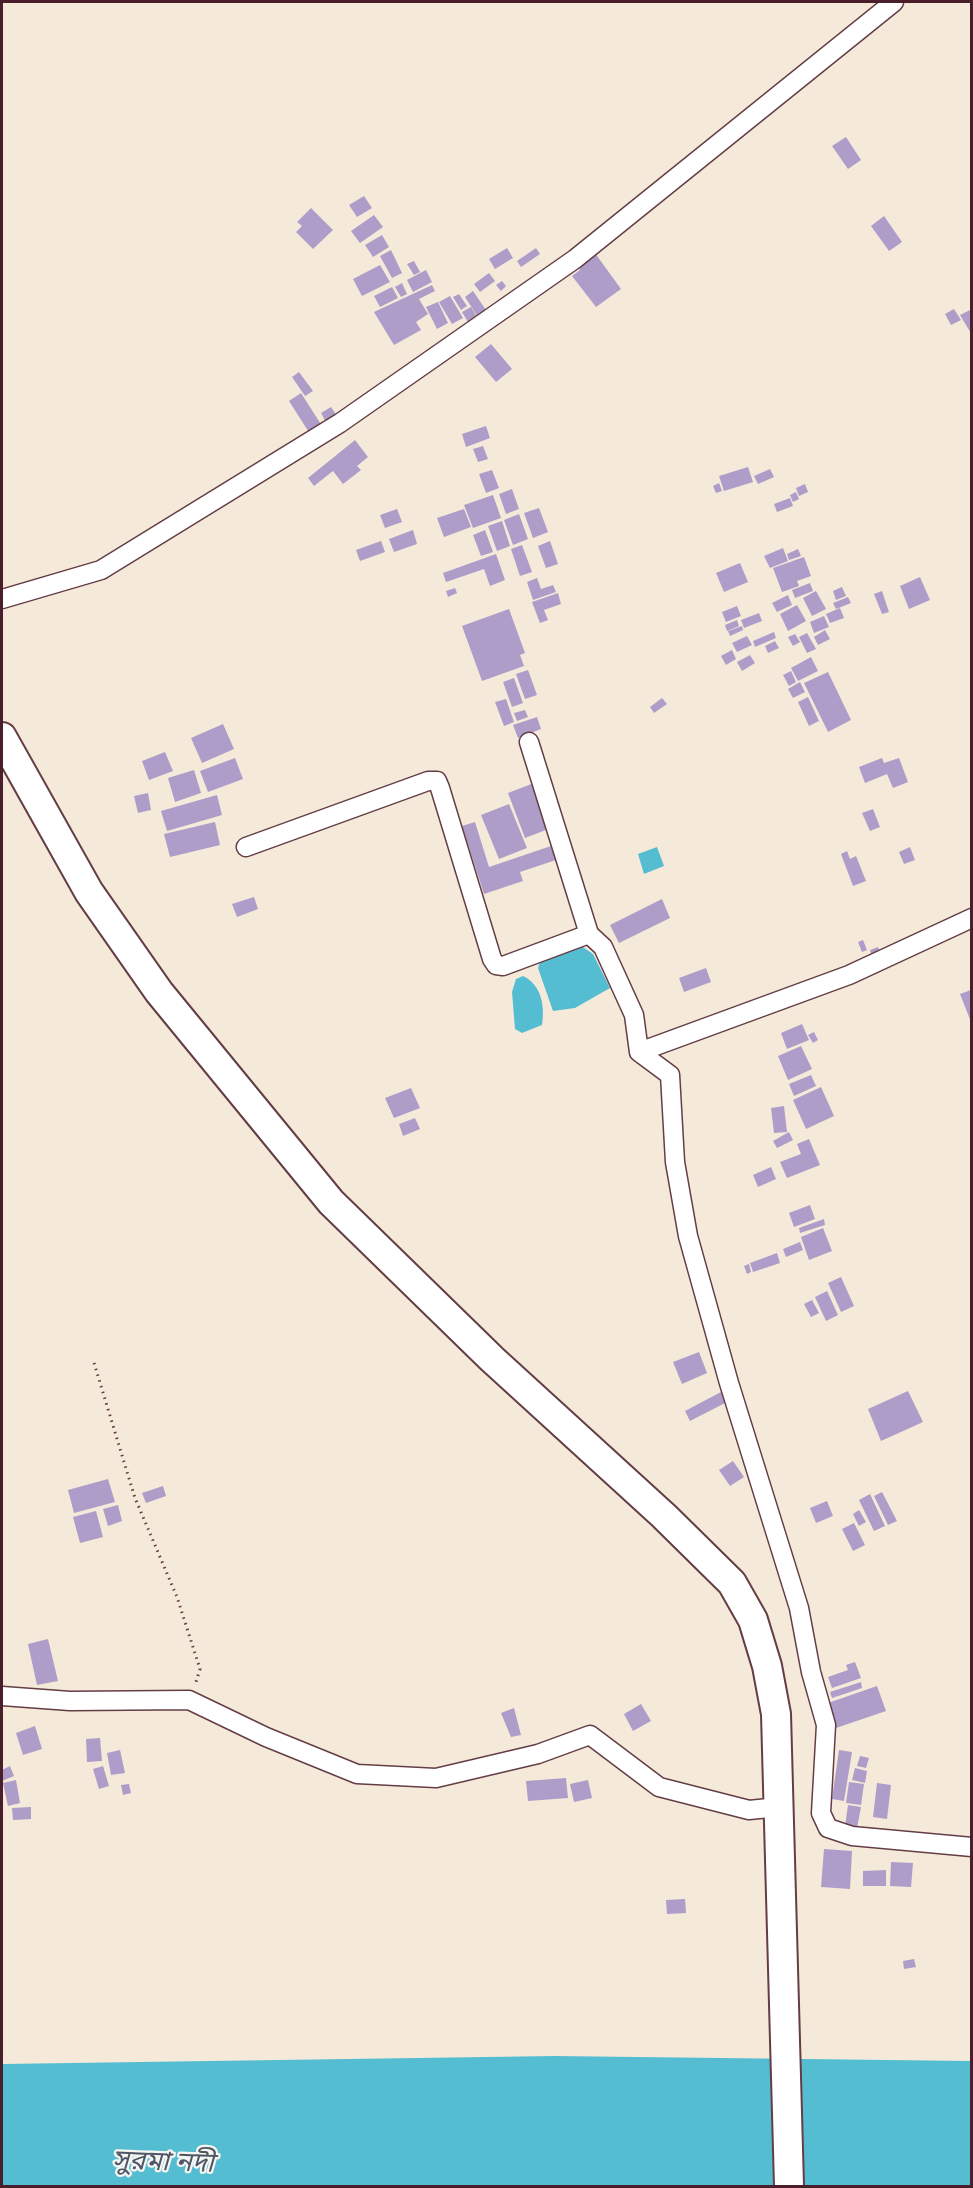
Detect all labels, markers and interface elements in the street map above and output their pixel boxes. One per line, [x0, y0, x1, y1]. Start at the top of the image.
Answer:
water label: সুরমা নদী [112, 2145, 214, 2181]

